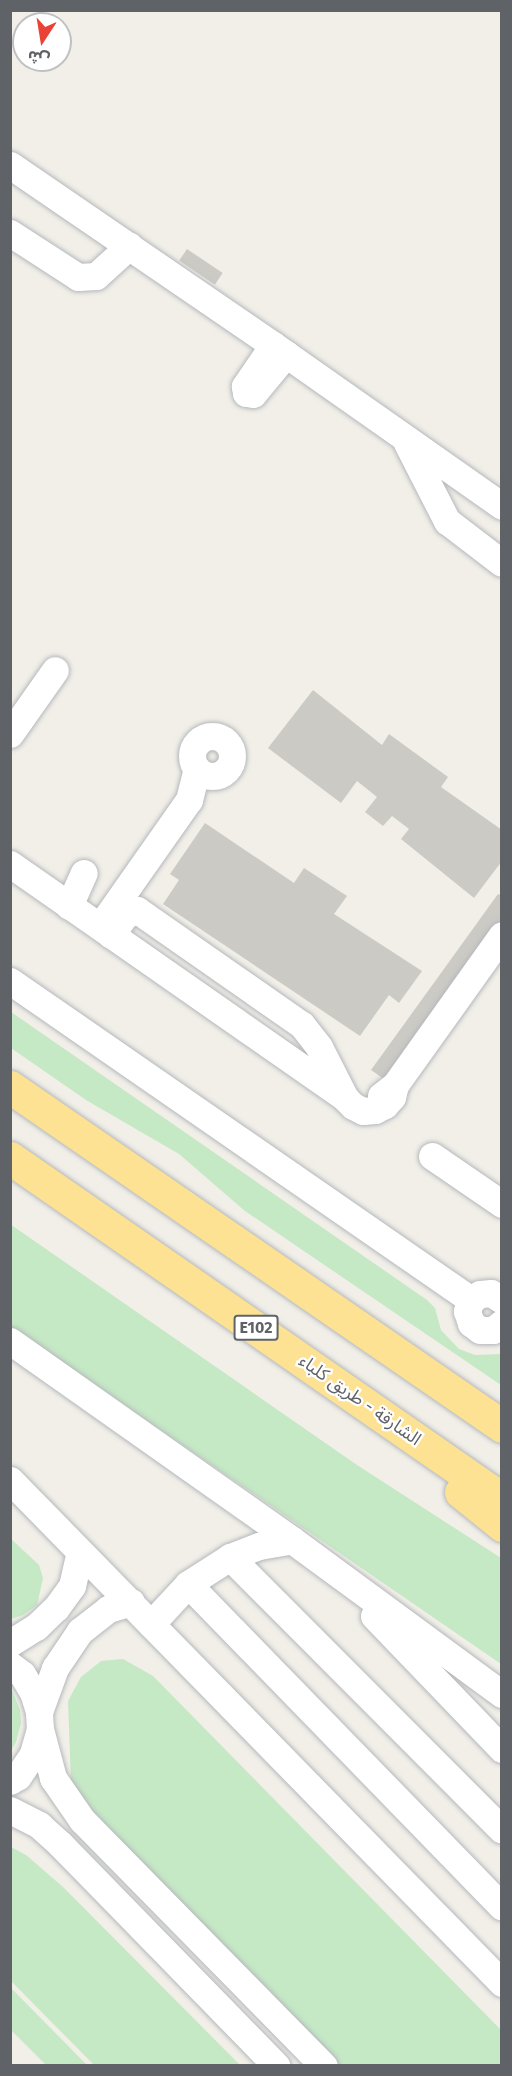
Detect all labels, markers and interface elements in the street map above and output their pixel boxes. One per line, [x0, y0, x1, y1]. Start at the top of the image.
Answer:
north arrow [12, 12, 72, 72]
text: ش [26, 47, 51, 70]
road number: E102 [234, 1315, 278, 1341]
street label: الشارقة - طريق كلباء [295, 1350, 425, 1450]

